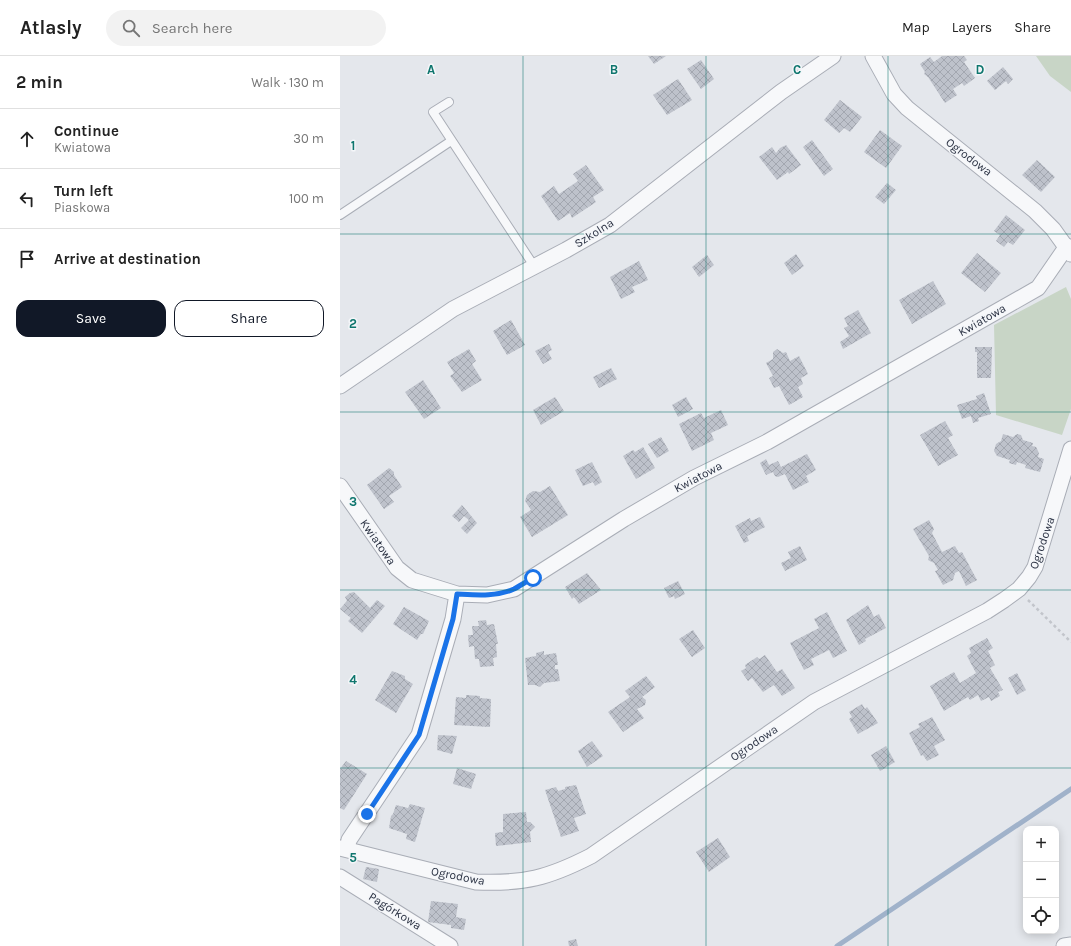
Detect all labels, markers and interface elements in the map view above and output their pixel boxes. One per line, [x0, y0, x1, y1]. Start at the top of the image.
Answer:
search box [106, 10, 386, 46]
text: Atlasly [20, 17, 82, 39]
icon: search [120, 17, 142, 39]
text: Search here [152, 19, 232, 37]
text: Map [902, 19, 930, 36]
text: Layers [952, 19, 992, 36]
text: Share [1014, 19, 1051, 36]
text: A [427, 62, 435, 77]
text: B [610, 62, 618, 77]
text: C [793, 62, 801, 77]
text: D [976, 62, 985, 77]
text: 2 min [16, 72, 63, 92]
text: Walk · 130 m [251, 75, 324, 90]
text: Continue [54, 122, 119, 140]
icon: ahead [16, 128, 38, 150]
text: 30 m [293, 131, 324, 146]
street label: Ogrodowa [943, 135, 995, 179]
text: 1 [351, 138, 355, 153]
text: Kwiatowa [54, 140, 111, 155]
text: Turn left [54, 182, 113, 200]
icon: left [16, 188, 38, 210]
text: 100 m [289, 191, 324, 206]
text: Piaskowa [54, 200, 110, 215]
street label: Szkolna [572, 216, 616, 250]
icon: arrive [16, 248, 38, 270]
text: Arrive at destination [54, 250, 201, 268]
button: Save [16, 300, 166, 337]
button: Share [174, 300, 324, 337]
street label: Kwiatowa [956, 301, 1008, 339]
text: 2 [349, 316, 357, 331]
street label: Kwiatowa [672, 458, 724, 496]
text: 3 [349, 494, 357, 509]
street label: Ogrodowa [1027, 515, 1057, 571]
street label: Kwiatowa [357, 516, 399, 568]
route start [524, 569, 542, 587]
text: 4 [349, 672, 357, 687]
street label: Ogrodowa [728, 722, 780, 764]
route end [358, 805, 376, 823]
map controls [1023, 826, 1059, 934]
button: + [1023, 826, 1059, 862]
text: 5 [349, 850, 357, 865]
button: − [1023, 862, 1059, 898]
street label: Ogrodowa [430, 864, 486, 888]
street label: Pagórkowa [366, 889, 424, 933]
button: locate [1023, 898, 1059, 934]

